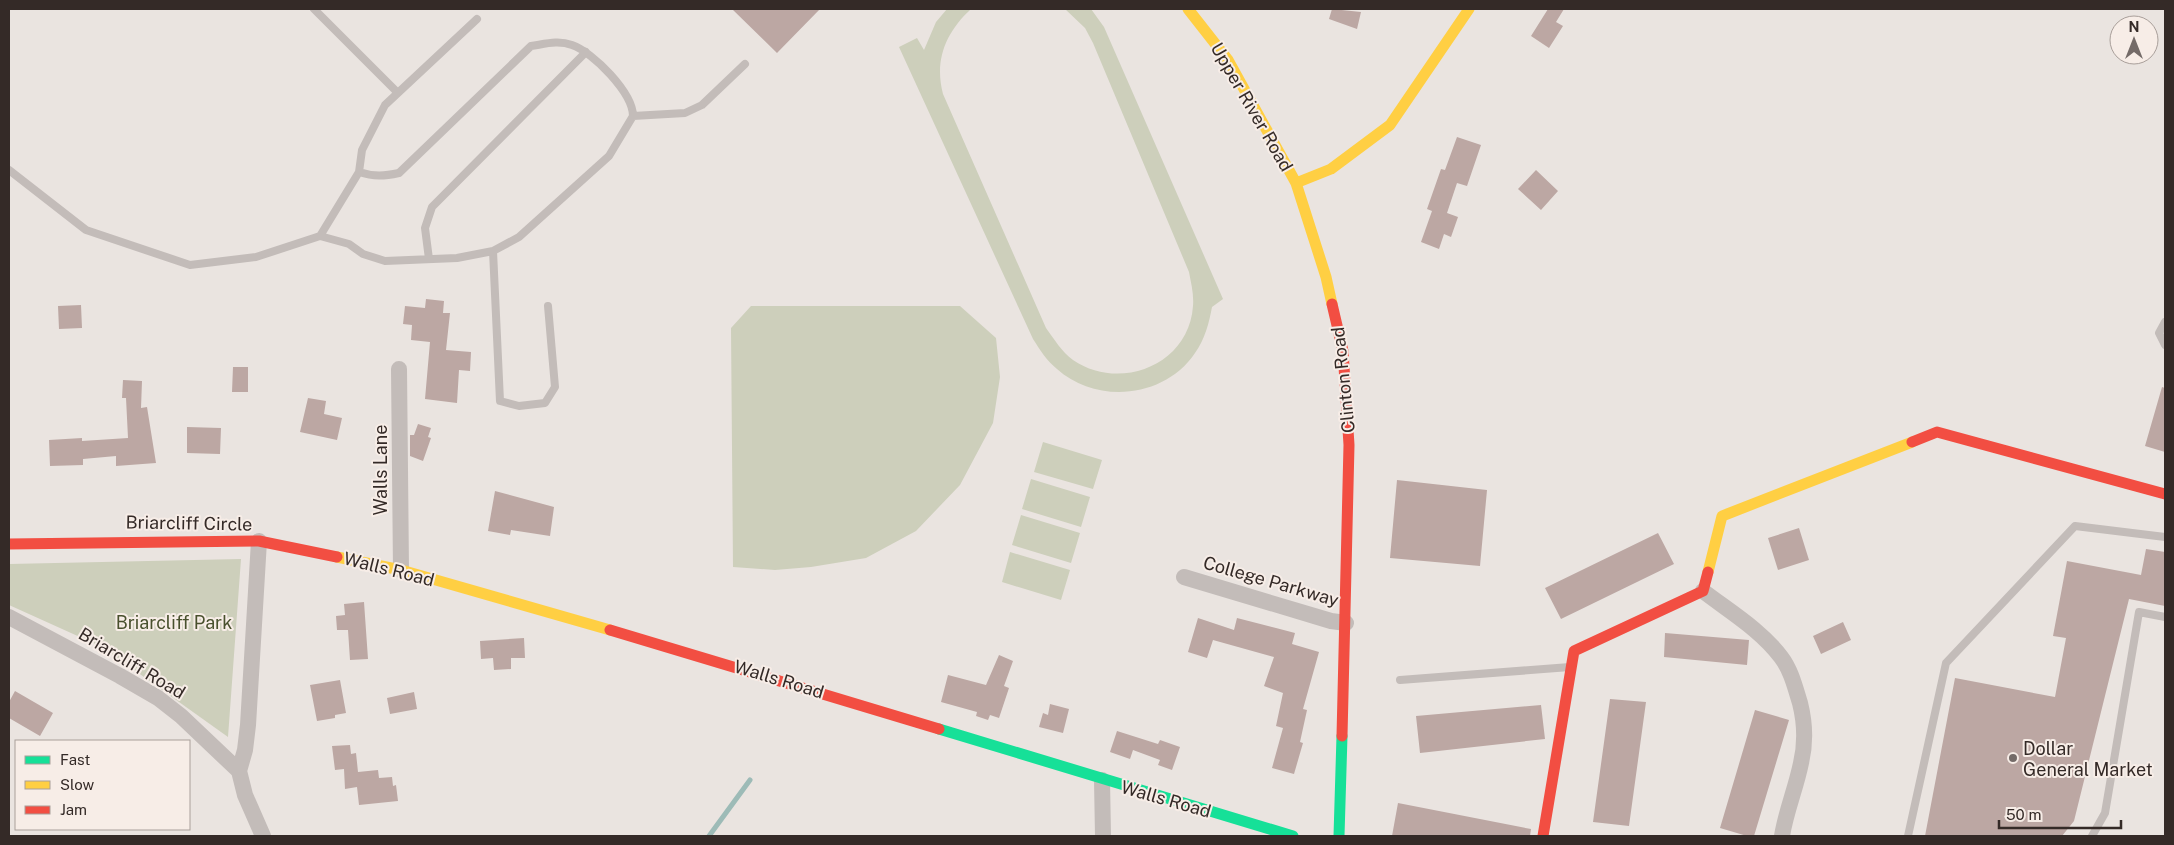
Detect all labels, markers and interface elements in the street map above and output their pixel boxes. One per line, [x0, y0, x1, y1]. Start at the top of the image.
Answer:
north arrow [2109, 15, 2159, 65]
text: N [2129, 19, 2139, 35]
street label: Upper River Road [1207, 39, 1297, 175]
street label: Clinton Road [1327, 326, 1359, 434]
street label: Walls Lane [370, 425, 391, 515]
street label: Briarcliff Circle [125, 511, 253, 535]
street label: Walls Road [341, 548, 437, 590]
street label: College Parkway [1201, 552, 1342, 610]
park label: Briarcliff Park [116, 612, 232, 633]
street label: Briarcliff Road [75, 623, 189, 703]
street label: Walls Road [732, 655, 826, 703]
place label: Dollar General Market [2023, 738, 2153, 780]
legend [15, 740, 190, 830]
text: Fast [60, 751, 90, 768]
marker: Dollar General Market [2007, 752, 2019, 764]
text: Slow [60, 776, 95, 793]
street label: Walls Road [1119, 776, 1213, 822]
scale bar [1999, 798, 2122, 830]
text: Jam [60, 801, 87, 818]
text: 50 m [2006, 806, 2041, 823]

